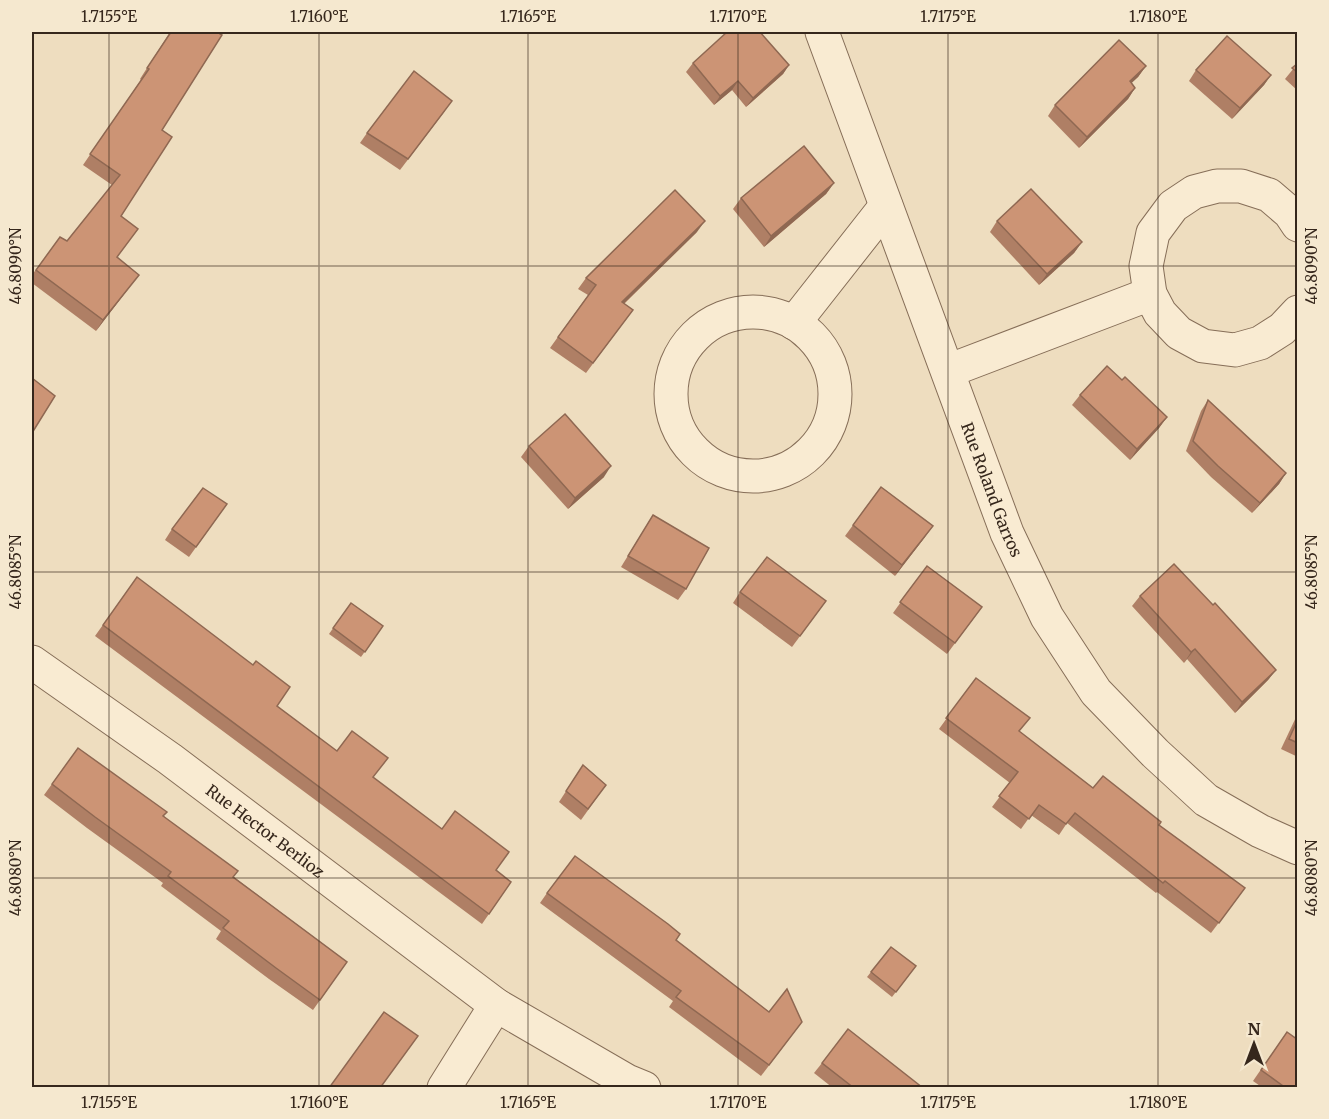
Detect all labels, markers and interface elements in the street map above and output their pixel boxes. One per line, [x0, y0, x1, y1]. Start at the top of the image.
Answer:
text: 1.7155°E [81, 7, 137, 26]
text: 1.7160°E [290, 7, 348, 26]
text: 1.7165°E [500, 7, 557, 26]
text: 1.7170°E [710, 7, 767, 26]
text: 1.7175°E [920, 7, 976, 26]
text: 1.7180°E [1129, 7, 1187, 26]
text: 46.8090°N [6, 227, 25, 304]
text: 46.8090°N [1302, 227, 1321, 304]
street label: Rue Roland Garros [957, 420, 1027, 560]
text: 46.8085°N [6, 534, 25, 609]
text: 46.8085°N [1302, 534, 1321, 609]
street label: Rue Hector Berlioz [202, 780, 328, 882]
text: 46.8080°N [6, 839, 25, 916]
text: 46.8080°N [1302, 839, 1321, 916]
north arrow [1224, 1014, 1284, 1074]
text: N [1248, 1019, 1261, 1039]
text: 1.7155°E [81, 1093, 137, 1112]
text: 1.7160°E [290, 1093, 348, 1112]
text: 1.7165°E [500, 1093, 557, 1112]
text: 1.7170°E [710, 1093, 767, 1112]
text: 1.7175°E [920, 1093, 976, 1112]
text: 1.7180°E [1129, 1093, 1187, 1112]

